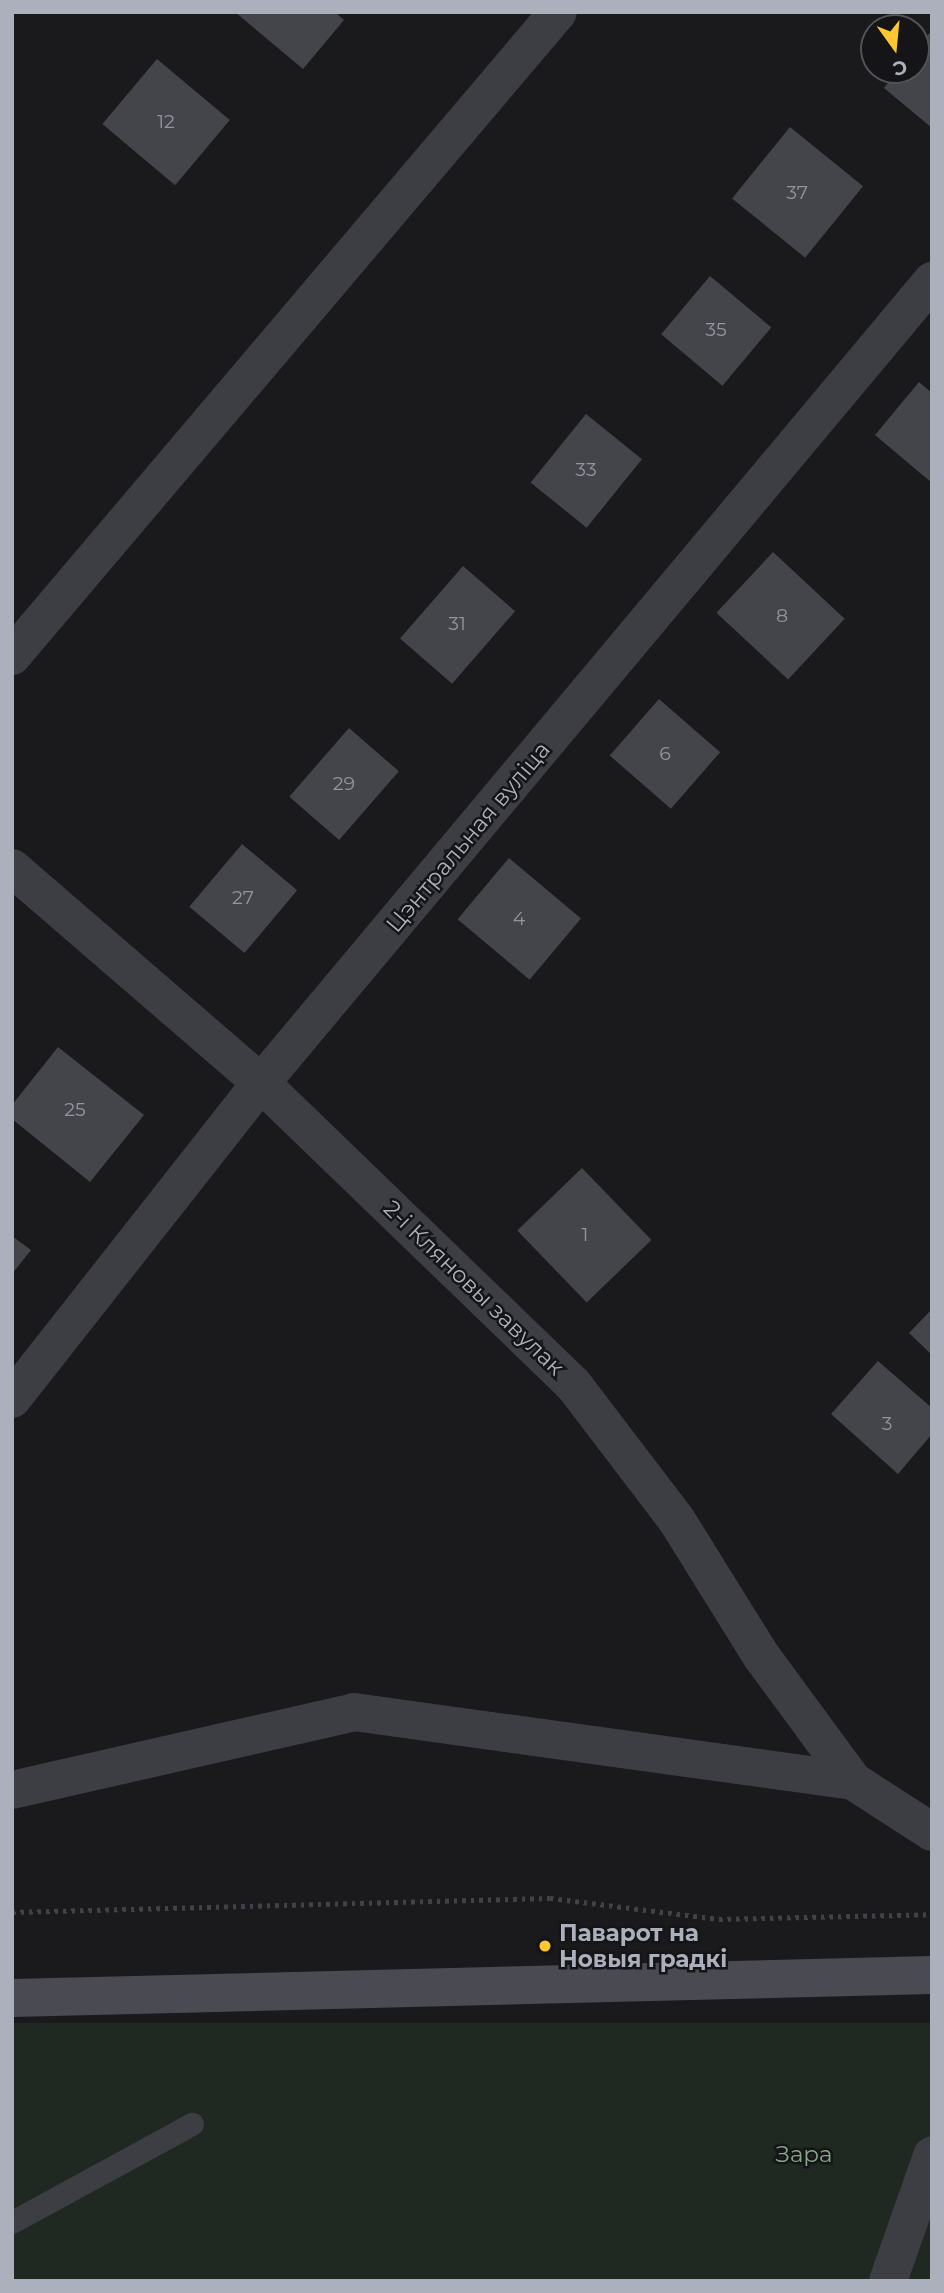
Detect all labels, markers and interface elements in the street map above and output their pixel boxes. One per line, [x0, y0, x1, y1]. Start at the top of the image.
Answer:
north arrow [860, 14, 930, 84]
text: С [890, 55, 910, 81]
house number: 12 [157, 111, 175, 133]
house number: 37 [786, 182, 808, 204]
house number: 35 [705, 319, 727, 341]
house number: 33 [575, 459, 597, 481]
house number: 8 [776, 605, 788, 627]
house number: 31 [448, 613, 466, 635]
street label: Цэнтральная вуліца [380, 736, 556, 938]
house number: 6 [659, 743, 671, 765]
house number: 29 [333, 773, 355, 795]
house number: 27 [232, 887, 254, 909]
house number: 4 [513, 908, 525, 930]
house number: 25 [64, 1099, 86, 1121]
street label: 2-і Кляновы завулак [378, 1195, 570, 1381]
house number: 1 [582, 1224, 588, 1246]
house number: 3 [882, 1413, 892, 1435]
place label: Паварот на Новыя градкі [559, 1919, 727, 1973]
marker: Паварот на Новыя градкі [537, 1938, 553, 1954]
park label: Зара [776, 2140, 832, 2168]

